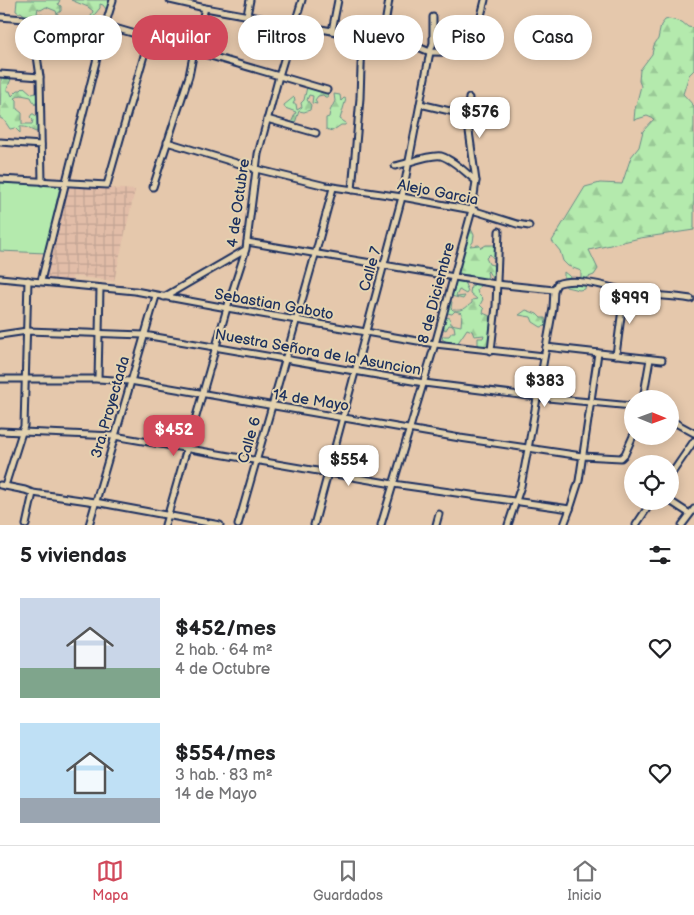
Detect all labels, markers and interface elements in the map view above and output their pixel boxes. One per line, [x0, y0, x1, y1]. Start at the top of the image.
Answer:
chip: Comprar [15, 15, 122, 60]
chip: Alquilar [132, 15, 228, 60]
chip: Filtros [238, 15, 324, 60]
chip: Nuevo [334, 15, 423, 60]
chip: Piso [433, 15, 504, 60]
chip: Casa [514, 15, 592, 60]
pin: $576 [450, 96, 510, 139]
text: $576 [461, 103, 499, 122]
street label: 4 de Octubre [223, 157, 254, 249]
street label: Alejo Garcia [396, 175, 480, 210]
street label: 8 de Diciembre [414, 240, 459, 346]
street label: Calle 7 [355, 244, 386, 294]
pin: $999 [600, 282, 660, 325]
street label: Sebastian Gaboto [213, 285, 335, 324]
text: $999 [611, 289, 649, 308]
street label: Nuestra Señora de la Asuncion [213, 325, 423, 380]
street label: 3ra. Proyectada [87, 354, 134, 460]
pin: $383 [515, 366, 575, 408]
text: $383 [526, 372, 564, 391]
street label: 14 de Mayo [271, 385, 350, 416]
north arrow [624, 390, 679, 445]
map controls [624, 390, 679, 510]
pin: $452 [144, 414, 204, 457]
street label: Calle 6 [234, 415, 265, 466]
text: $452 [155, 421, 193, 440]
pin: $554 [319, 444, 379, 487]
text: $554 [330, 451, 368, 470]
button: locate [624, 455, 679, 510]
icon: filters [646, 541, 674, 569]
text: 5 viviendas [20, 543, 126, 568]
text: $452/mes [175, 616, 276, 641]
icon: home [60, 618, 120, 678]
icon: heart [646, 634, 674, 662]
text: 2 hab. · 64 m² [175, 641, 273, 660]
text: 4 de Octubre [175, 660, 270, 679]
text: $554/mes [175, 741, 276, 766]
icon: home [60, 743, 120, 803]
icon: heart [646, 759, 674, 787]
text: 3 hab. · 83 m² [175, 766, 273, 785]
text: 14 de Mayo [175, 785, 257, 804]
tab: Mapa [92, 857, 128, 904]
tab: Guardados [313, 857, 383, 904]
tab: Inicio [567, 857, 602, 904]

